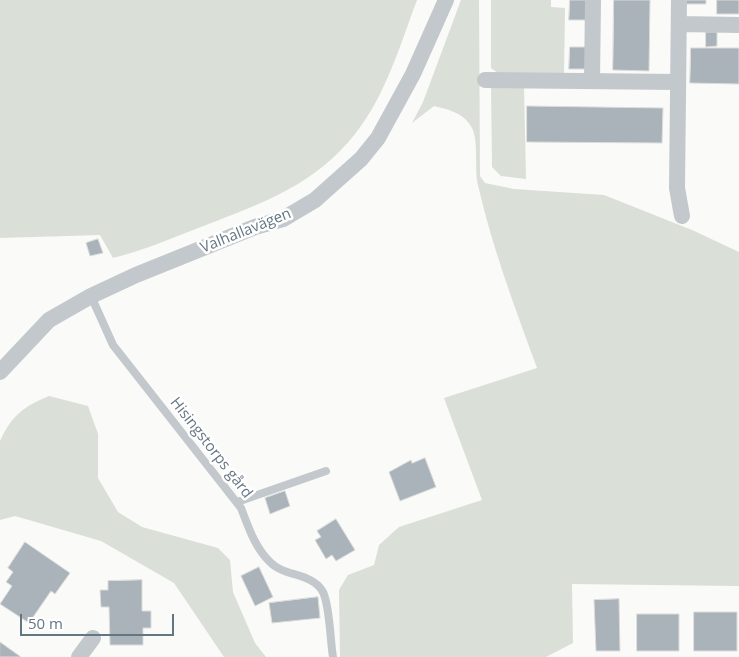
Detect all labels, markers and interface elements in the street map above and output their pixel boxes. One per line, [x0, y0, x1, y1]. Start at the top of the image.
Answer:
street label: Valhallavägen [198, 205, 294, 257]
street label: Hisingstorps gård [166, 394, 256, 502]
scale bar [22, 604, 176, 636]
text: 50 m [28, 613, 63, 633]

